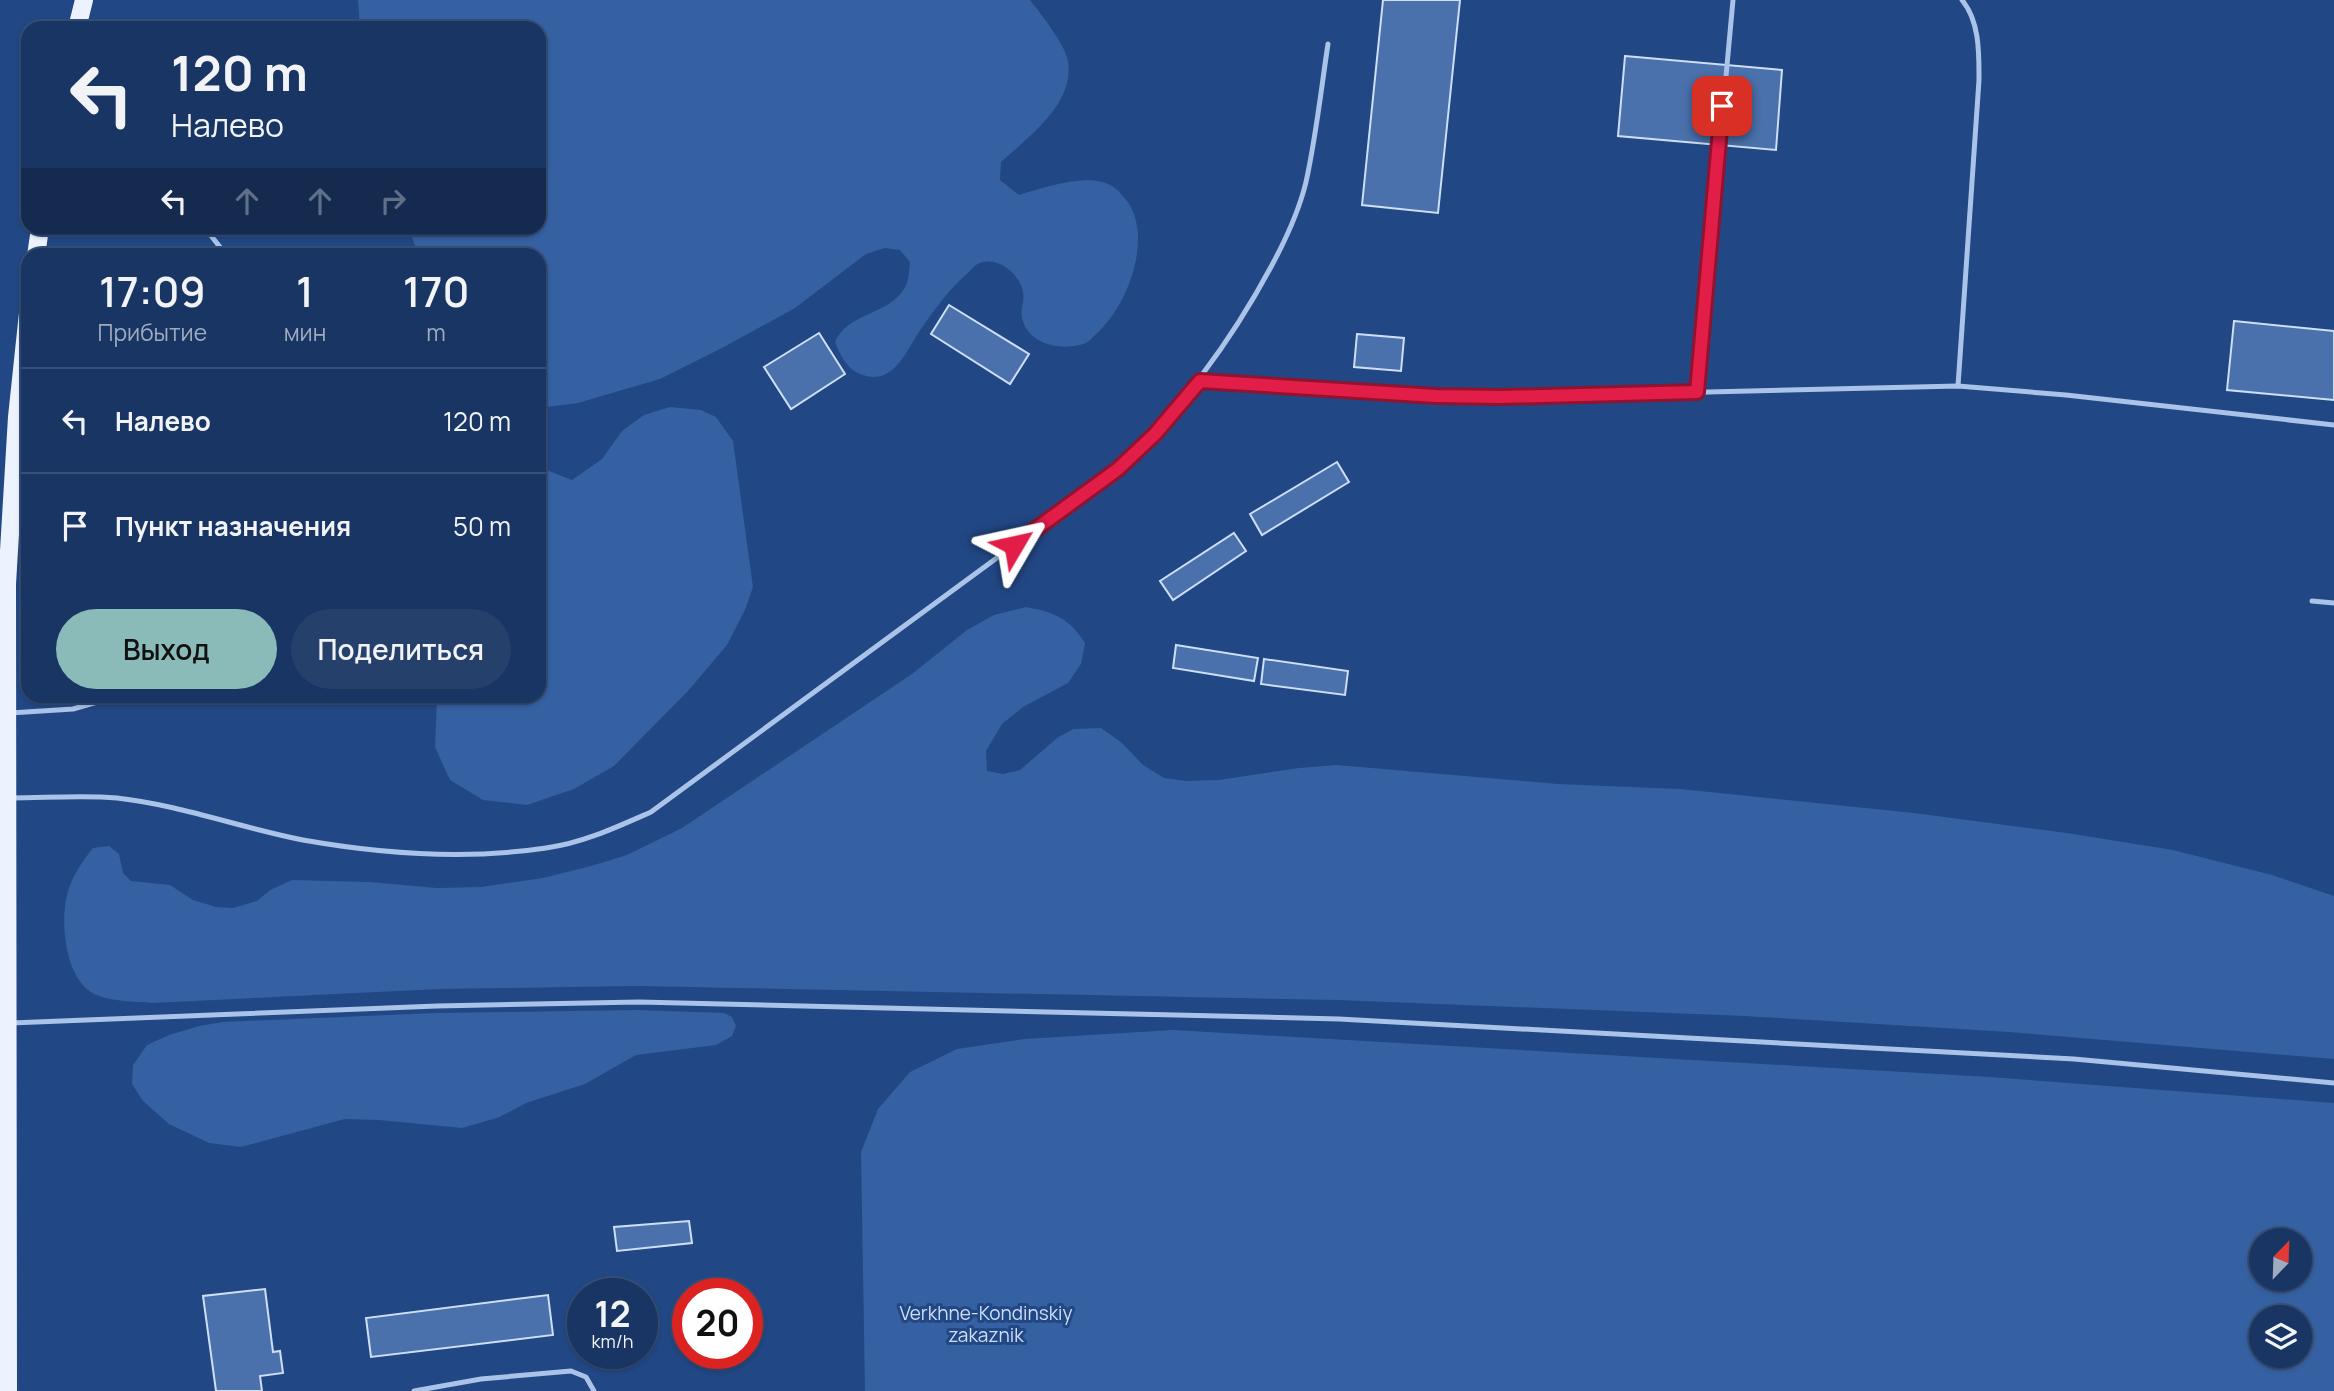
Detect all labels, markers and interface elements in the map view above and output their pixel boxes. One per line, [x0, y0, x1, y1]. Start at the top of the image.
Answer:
text: 120 m [171, 39, 308, 106]
icon: left [56, 49, 147, 140]
pin [1692, 76, 1752, 136]
icon: arrive [1703, 87, 1741, 125]
text: Налево [171, 103, 284, 147]
icon: left [155, 182, 193, 220]
icon: ahead [228, 182, 266, 220]
icon: ahead [301, 182, 339, 220]
icon: right [374, 182, 412, 220]
text: 17:09 [99, 262, 206, 320]
text: 1 [296, 262, 314, 320]
text: 170 [403, 262, 469, 320]
text: Прибытие [98, 316, 207, 348]
text: мин [284, 316, 326, 348]
text: m [426, 316, 446, 348]
icon: left [56, 402, 94, 440]
text: Налево [115, 403, 211, 439]
text: 120 m [443, 403, 511, 439]
icon: arrive [56, 507, 94, 545]
text: Пункт назначения [115, 508, 351, 544]
text: 50 m [453, 508, 511, 544]
position arrow [977, 508, 1051, 582]
button: Выход [56, 609, 277, 689]
button: Поделиться [291, 609, 511, 689]
north arrow [2249, 1228, 2312, 1292]
map controls [2249, 1228, 2312, 1368]
speed limit sign: 20 [672, 1278, 763, 1369]
text: 12 [594, 1290, 631, 1338]
park label: Verkhne-Kondinskiy zakaznik [899, 1300, 1073, 1348]
button: layers [2249, 1305, 2312, 1368]
text: km/h [592, 1329, 633, 1353]

